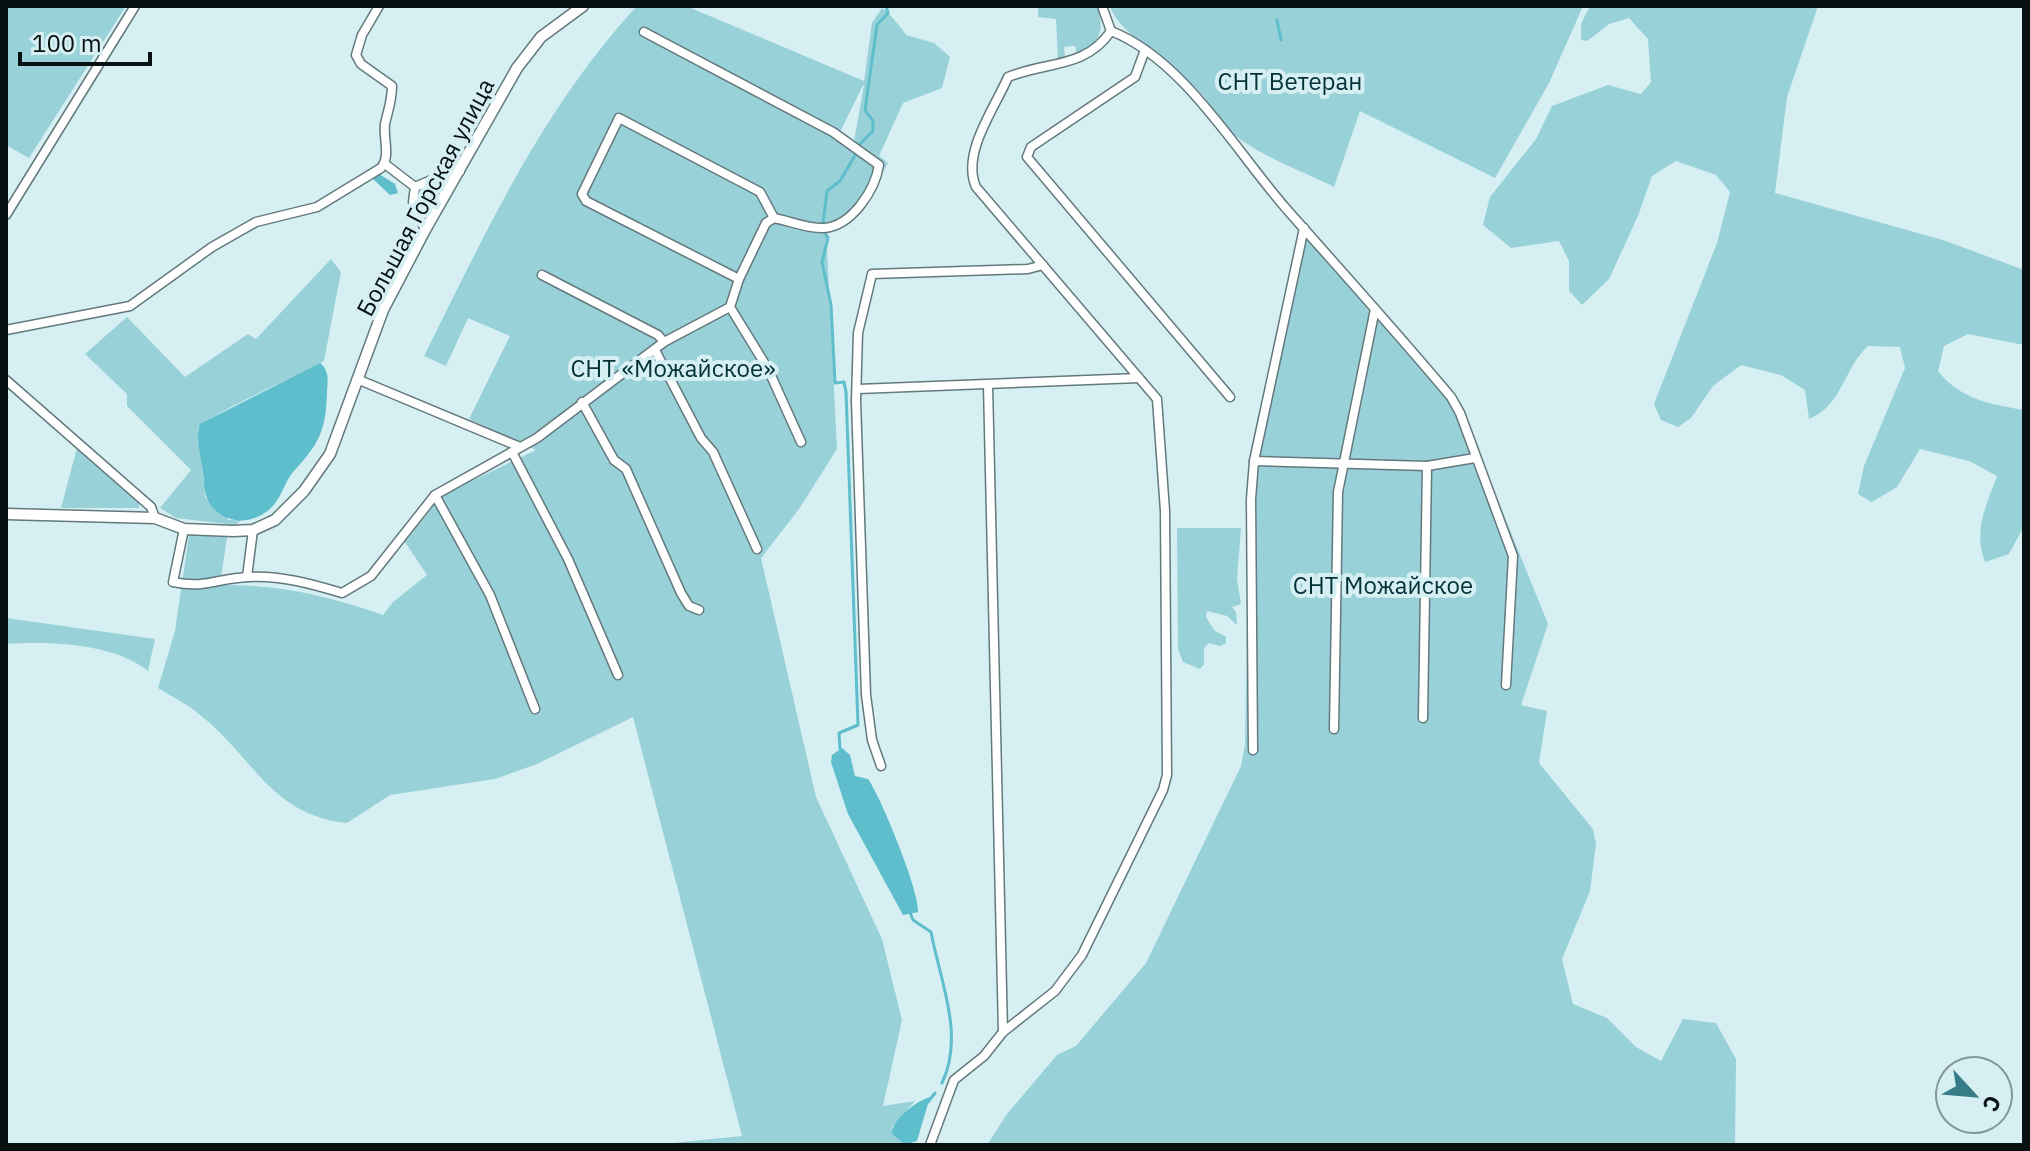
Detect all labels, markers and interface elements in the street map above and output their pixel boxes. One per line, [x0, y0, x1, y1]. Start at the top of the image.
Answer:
scale bar [20, 16, 150, 66]
text: 100 m [32, 27, 102, 59]
park label: СНТ Ветеран [1218, 65, 1362, 97]
street label: Большая Горская улица [349, 72, 501, 321]
park label: СНТ «Можайское» [570, 352, 776, 384]
park label: СНТ Можайское [1293, 569, 1473, 601]
north arrow [1934, 1055, 2014, 1135]
text: С [1976, 1091, 2009, 1117]

